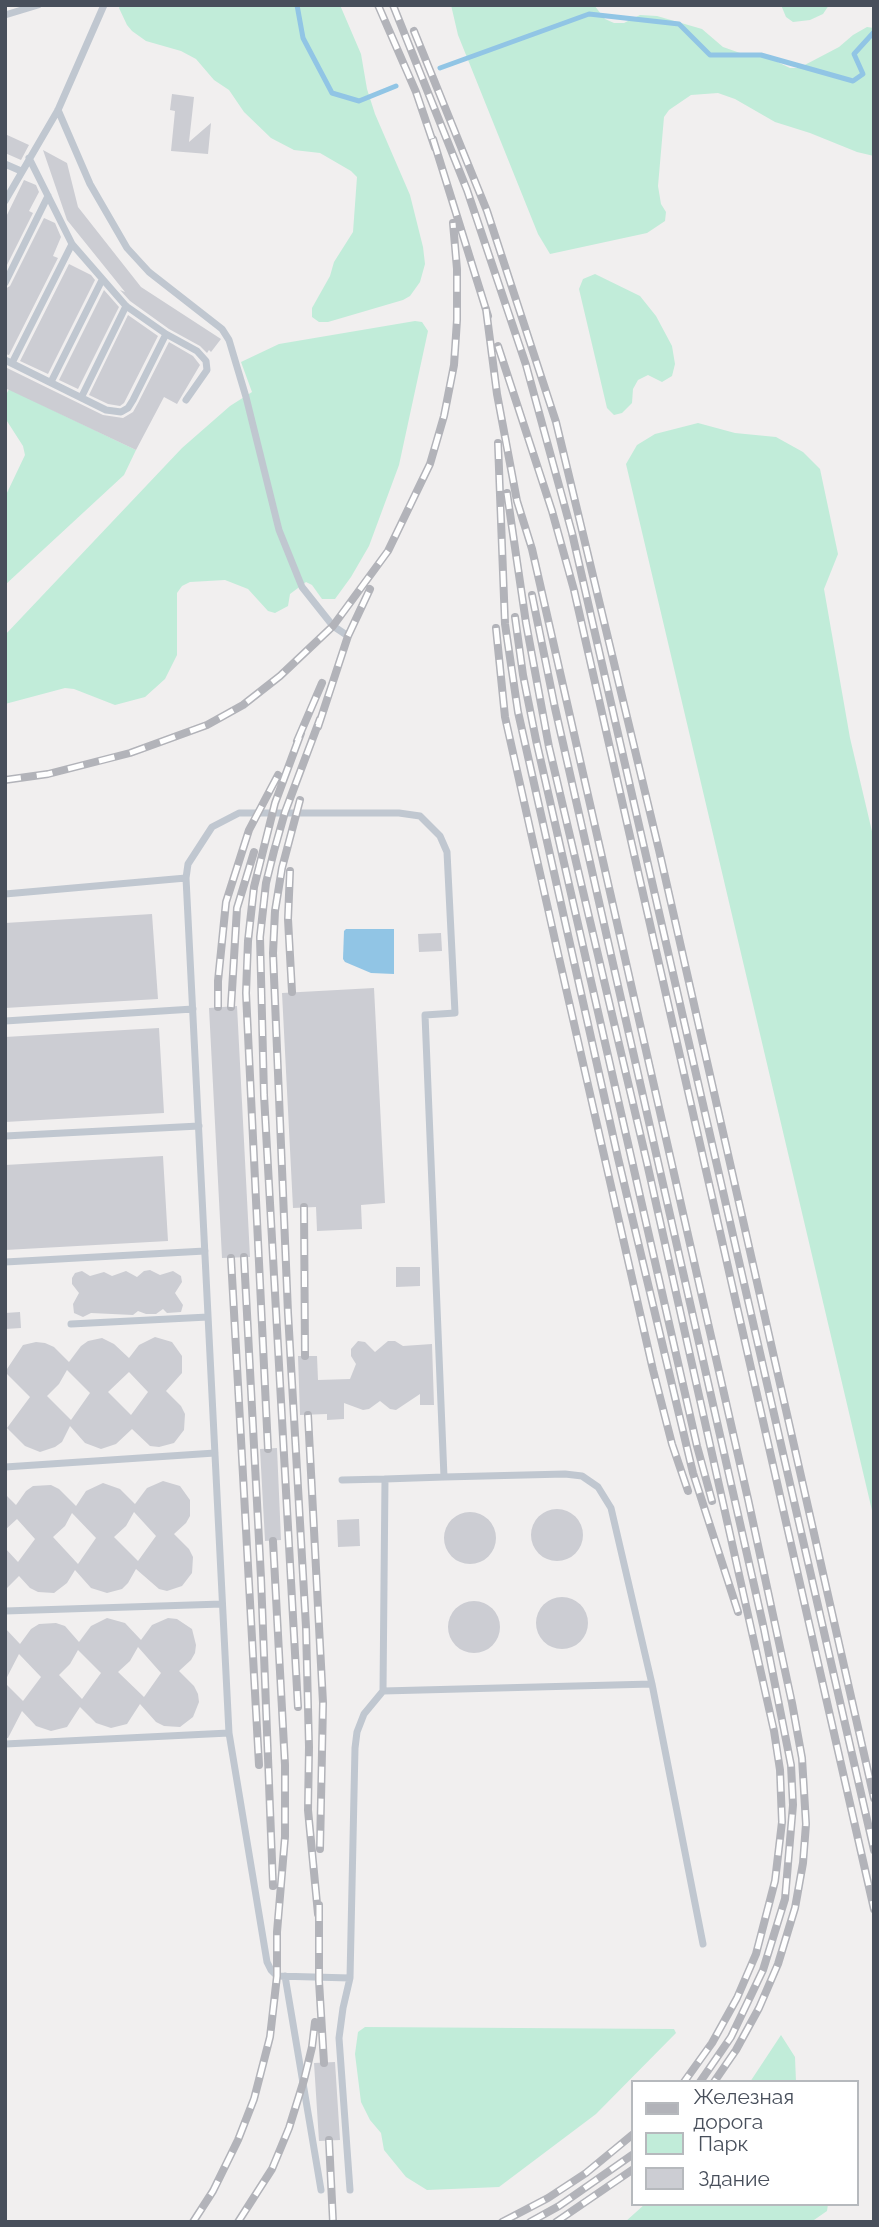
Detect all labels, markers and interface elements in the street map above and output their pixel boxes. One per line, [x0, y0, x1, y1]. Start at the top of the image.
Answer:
legend [630, 2080, 858, 2206]
text: Железная дорога [693, 2084, 794, 2134]
text: Парк [698, 2131, 748, 2156]
text: Здание [698, 2166, 770, 2191]

